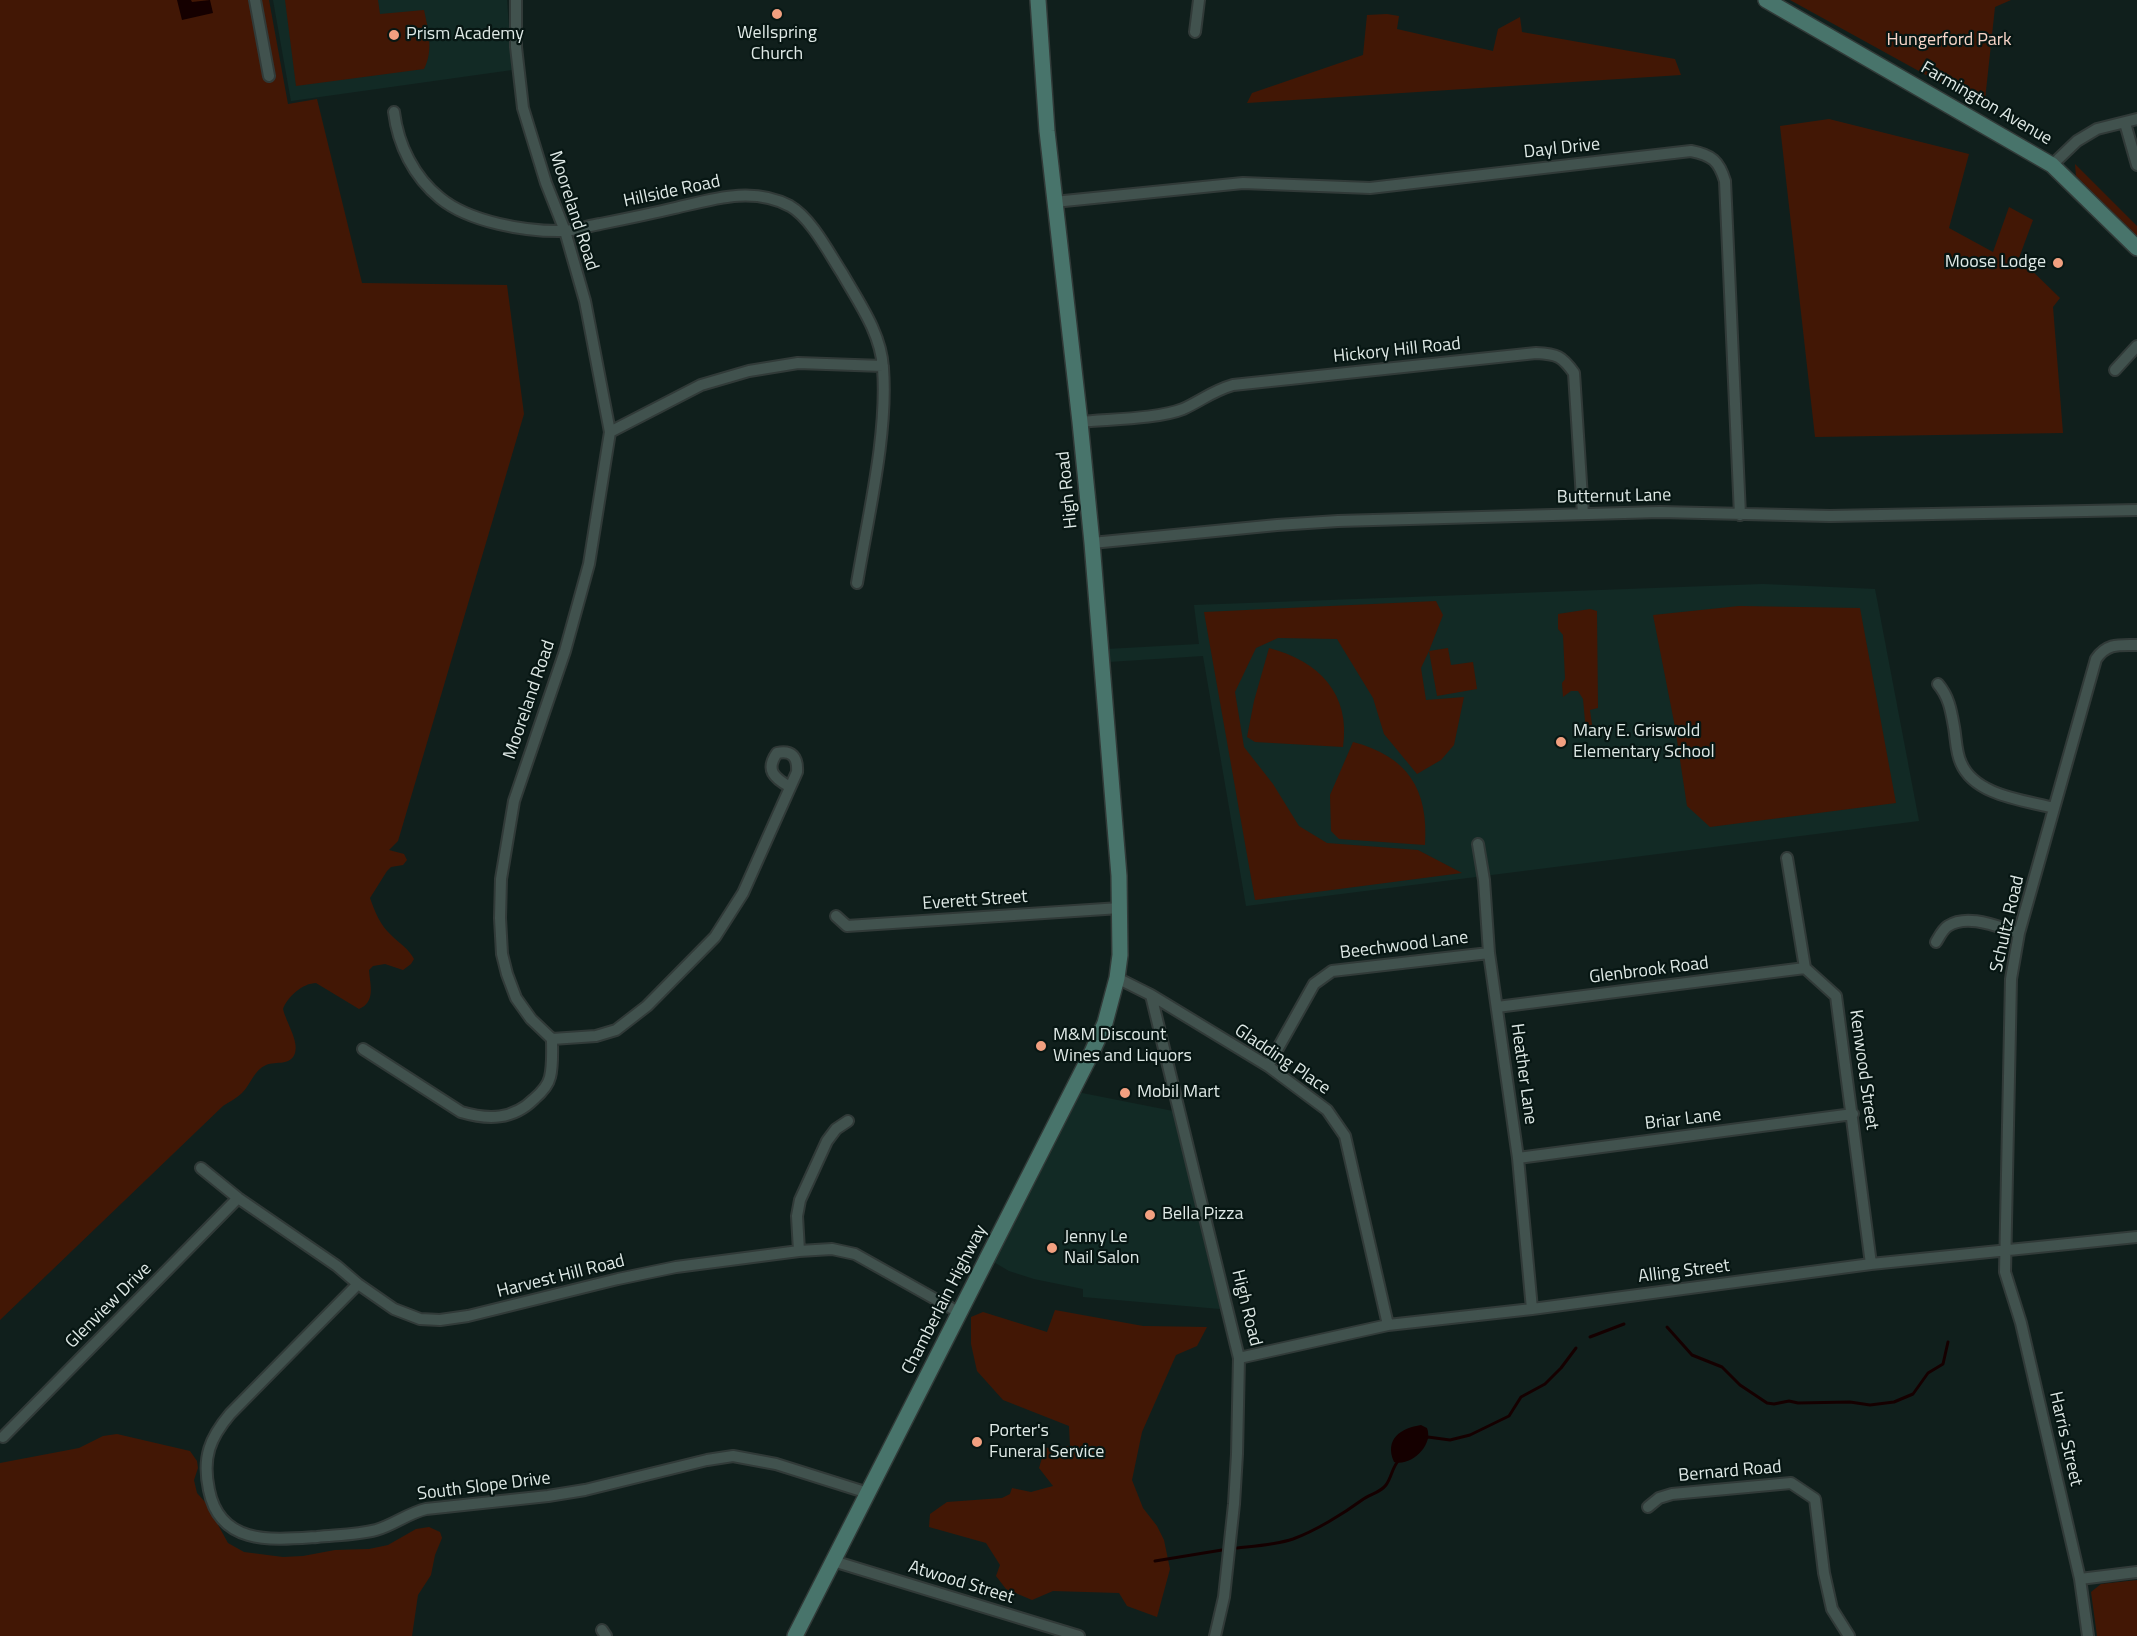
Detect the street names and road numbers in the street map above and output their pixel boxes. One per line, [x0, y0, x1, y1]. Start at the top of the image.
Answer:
street label: Farmington Avenue [1917, 58, 2055, 150]
street label: Dayl Drive [1523, 134, 1601, 164]
street label: Mooreland Road [543, 148, 603, 274]
street label: Hillside Road [622, 171, 722, 213]
street label: Hickory Hill Road [1332, 334, 1462, 368]
street label: High Road [1053, 450, 1083, 530]
street label: Butternut Lane [1557, 485, 1671, 509]
street label: Mooreland Road [500, 638, 560, 762]
street label: Schultz Road [1986, 874, 2030, 974]
street label: Everett Street [922, 887, 1028, 915]
street label: Beechwood Lane [1339, 927, 1469, 965]
street label: Glenbrook Road [1588, 953, 1710, 989]
street label: Kenwood Street [1844, 1009, 1882, 1131]
street label: Gladding Place [1230, 1020, 1334, 1100]
street label: Heather Lane [1505, 1022, 1541, 1126]
street label: Briar Lane [1644, 1105, 1722, 1135]
street label: Chamberlain Highway [898, 1221, 992, 1379]
street label: Harvest Hill Road [495, 1251, 627, 1303]
street label: Alling Street [1637, 1256, 1731, 1288]
street label: Glenview Drive [62, 1259, 156, 1353]
street label: High Road [1226, 1268, 1266, 1348]
street label: Harris Street [2044, 1390, 2086, 1488]
street label: Bernard Road [1677, 1457, 1783, 1487]
street label: South Slope Drive [416, 1468, 552, 1506]
street label: Atwood Street [906, 1557, 1016, 1609]

